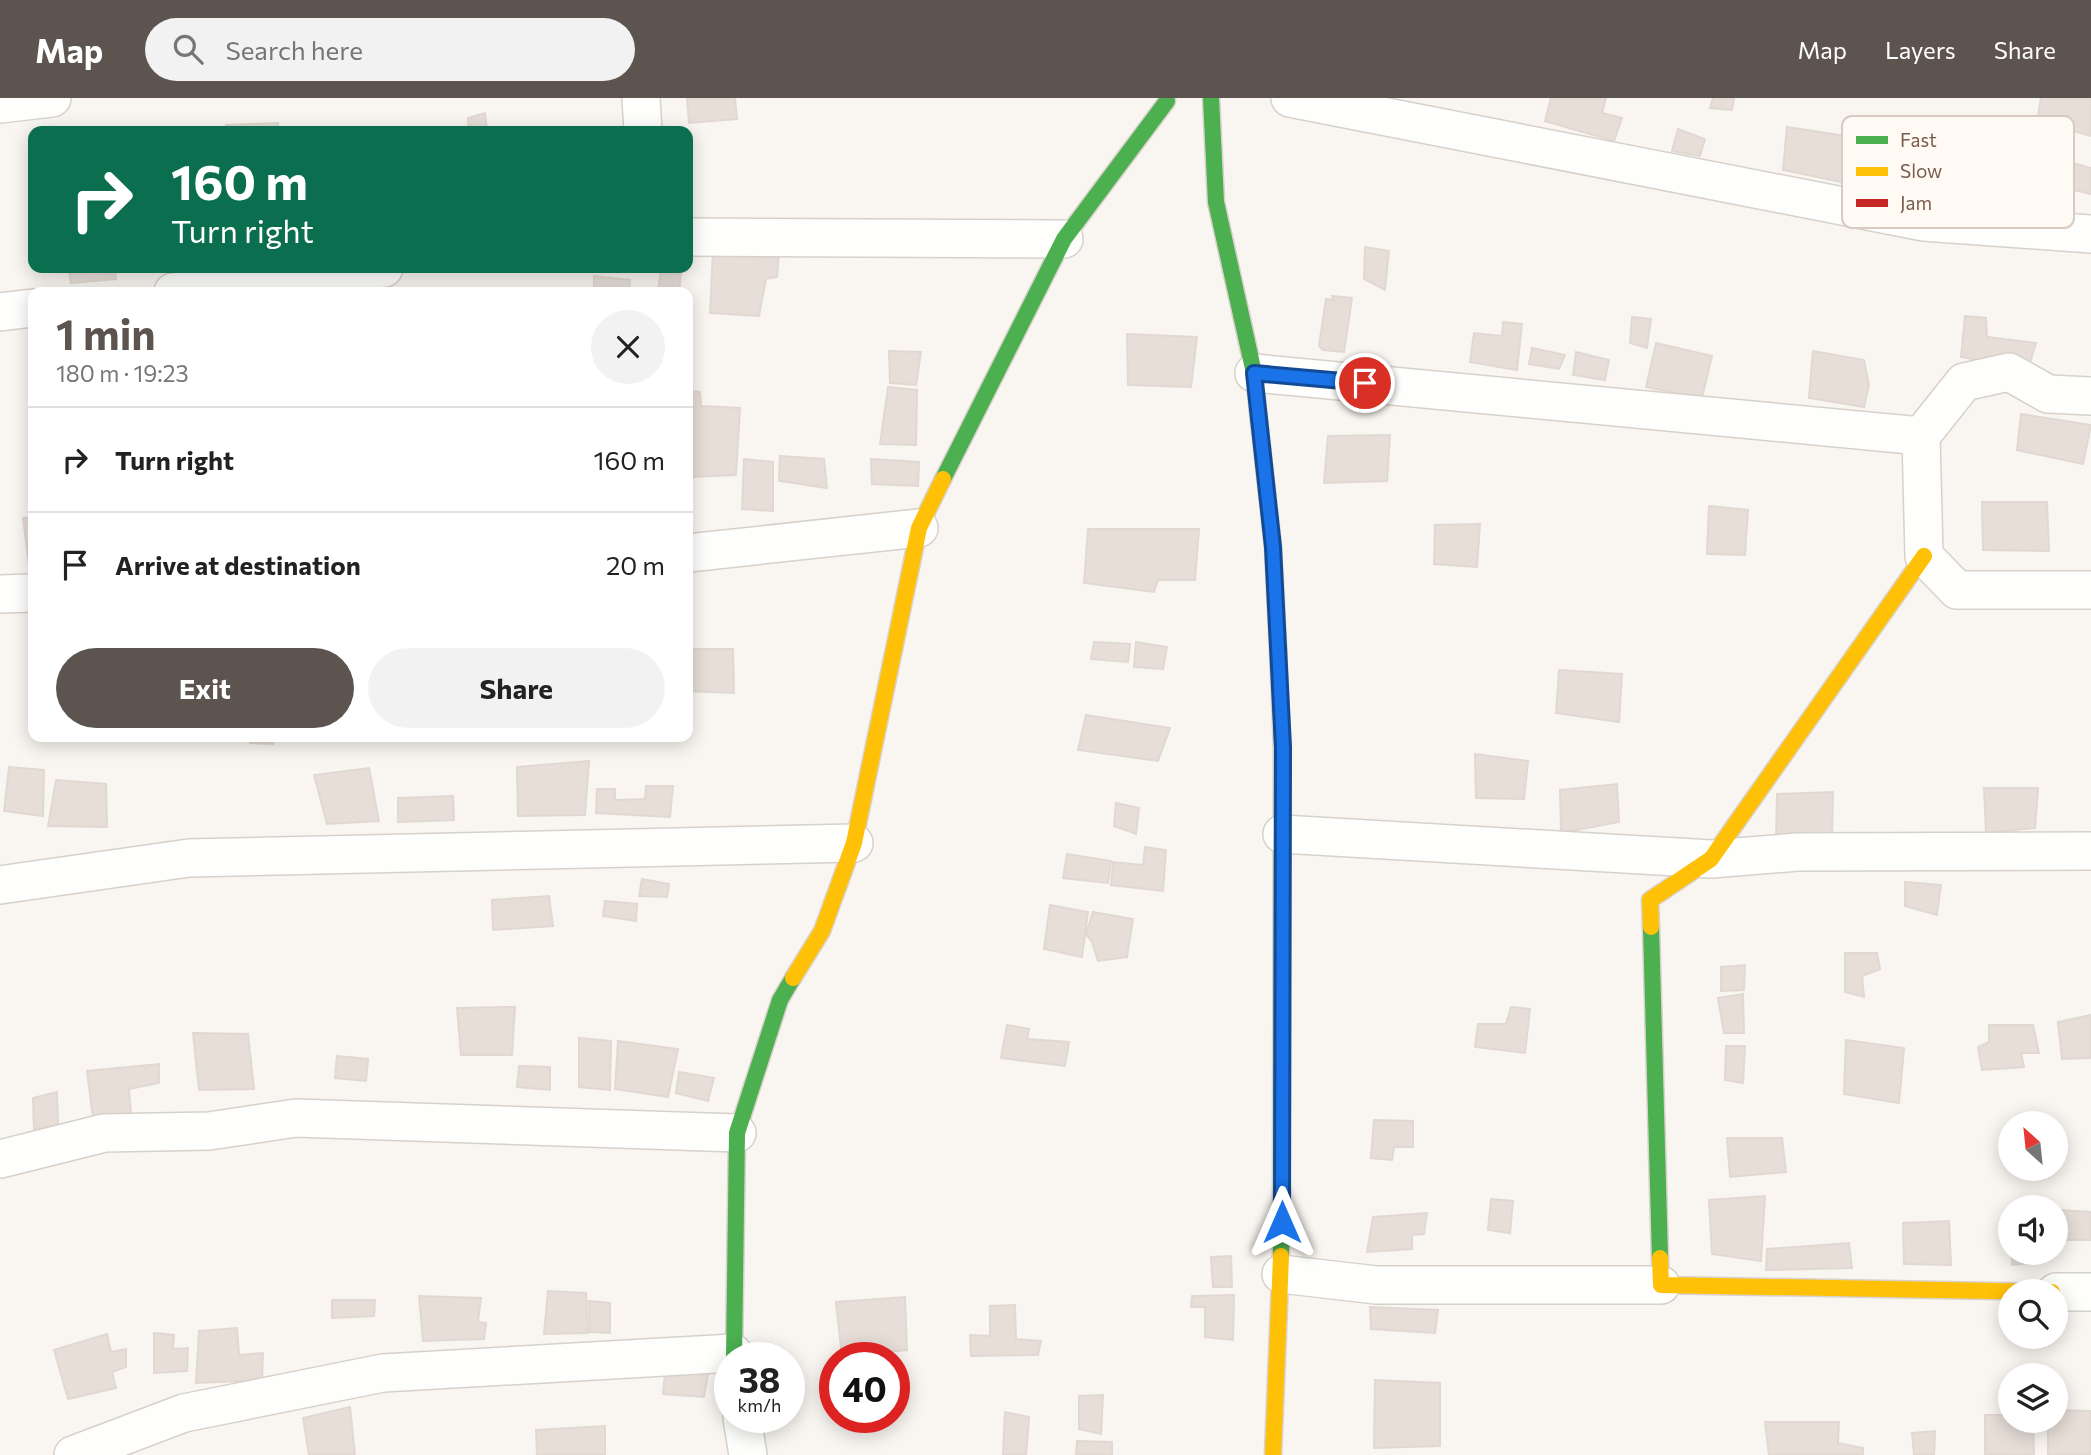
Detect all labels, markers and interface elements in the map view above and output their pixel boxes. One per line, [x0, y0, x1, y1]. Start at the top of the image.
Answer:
search box [145, 18, 635, 81]
text: Map [35, 29, 103, 70]
icon: search [169, 30, 207, 68]
text: Search here [225, 34, 363, 65]
text: Map [1798, 35, 1847, 64]
text: Layers [1885, 35, 1956, 64]
text: Share [1994, 35, 2056, 64]
legend [1842, 116, 2074, 228]
text: Fast [1900, 128, 1937, 151]
text: 160 m [171, 150, 308, 210]
icon: right [56, 154, 147, 245]
text: Slow [1900, 159, 1942, 182]
text: Jam [1900, 191, 1932, 214]
text: Turn right [171, 210, 314, 250]
text: 1 min [56, 307, 156, 359]
button: close [591, 310, 665, 384]
pin [1335, 353, 1395, 413]
text: 180 m · 19:23 [56, 359, 189, 387]
icon: arrive [1346, 364, 1384, 402]
icon: right [56, 441, 94, 479]
text: Turn right [115, 444, 234, 475]
text: 160 m [593, 444, 665, 475]
icon: arrive [56, 546, 94, 584]
text: Arrive at destination [115, 549, 361, 580]
text: 20 m [606, 549, 665, 580]
button: Exit [56, 648, 354, 728]
button: Share [368, 648, 665, 728]
north arrow [1998, 1111, 2068, 1181]
map controls [1998, 1111, 2068, 1433]
position arrow [1245, 1185, 1319, 1259]
button: sound [1998, 1195, 2068, 1265]
button: search [1998, 1279, 2068, 1349]
speed limit sign: 40 [819, 1342, 910, 1433]
text: 38 [738, 1357, 781, 1400]
button: layers [1998, 1363, 2068, 1433]
text: km/h [738, 1394, 781, 1416]

